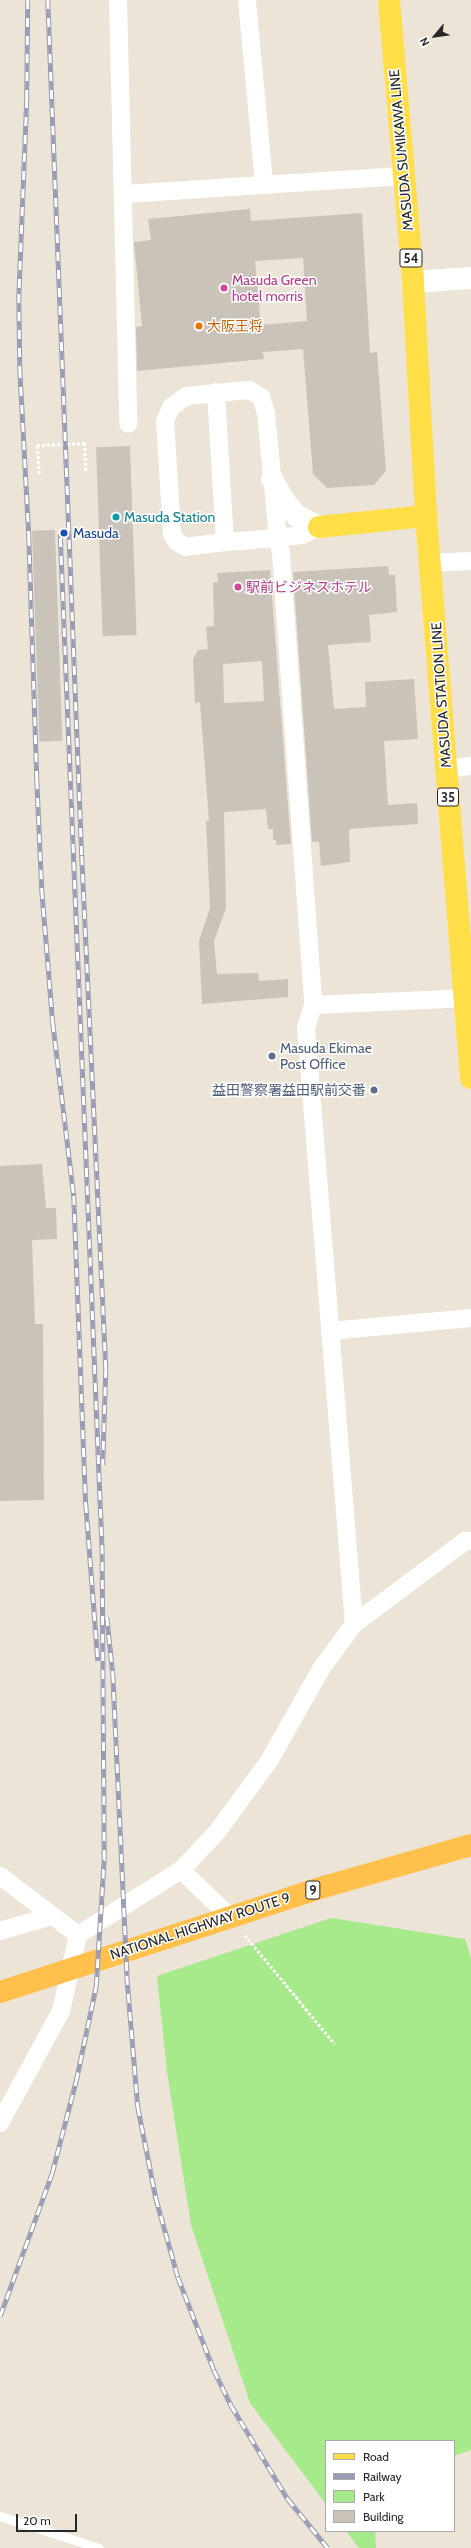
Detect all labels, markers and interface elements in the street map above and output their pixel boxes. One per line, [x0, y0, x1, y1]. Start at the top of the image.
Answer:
north arrow [415, 16, 455, 56]
text: N [416, 35, 433, 49]
street label: MASUDA SUMIKAWA LINE [386, 69, 416, 231]
road number: 54 [399, 247, 423, 269]
place label: Masuda Green hotel morris [232, 272, 317, 304]
marker: Masuda Green hotel morris [219, 283, 229, 293]
place label: 大阪王将 [207, 318, 263, 334]
marker: 大阪王将 [194, 321, 204, 331]
place label: Masuda Station [124, 509, 215, 525]
marker: Masuda Station [111, 512, 121, 522]
place label: Masuda [73, 525, 119, 541]
marker: Masuda [58, 527, 70, 539]
place label: 駅前ビジネスホテル [246, 579, 372, 595]
marker: 駅前ビジネスホテル [233, 582, 243, 592]
street label: MASUDA STATION LINE [428, 622, 454, 768]
road number: 35 [437, 786, 459, 808]
place label: Masuda Ekimae Post Office [280, 1040, 372, 1072]
marker: Masuda Ekimae Post Office [267, 1051, 277, 1061]
place label: 益田警察署益田駅前交番 [212, 1082, 366, 1098]
marker: 益田警察署益田駅前交番 [369, 1085, 379, 1095]
road number: 9 [305, 1879, 321, 1901]
street label: NATIONAL HIGHWAY ROUTE 9 [108, 1889, 292, 1963]
legend [325, 2440, 455, 2532]
text: Road [363, 2449, 389, 2464]
text: Railway [363, 2469, 401, 2484]
text: Park [363, 2489, 385, 2504]
scale bar [18, 2506, 79, 2532]
text: Building [363, 2509, 404, 2524]
text: 20 m [23, 2513, 51, 2528]

